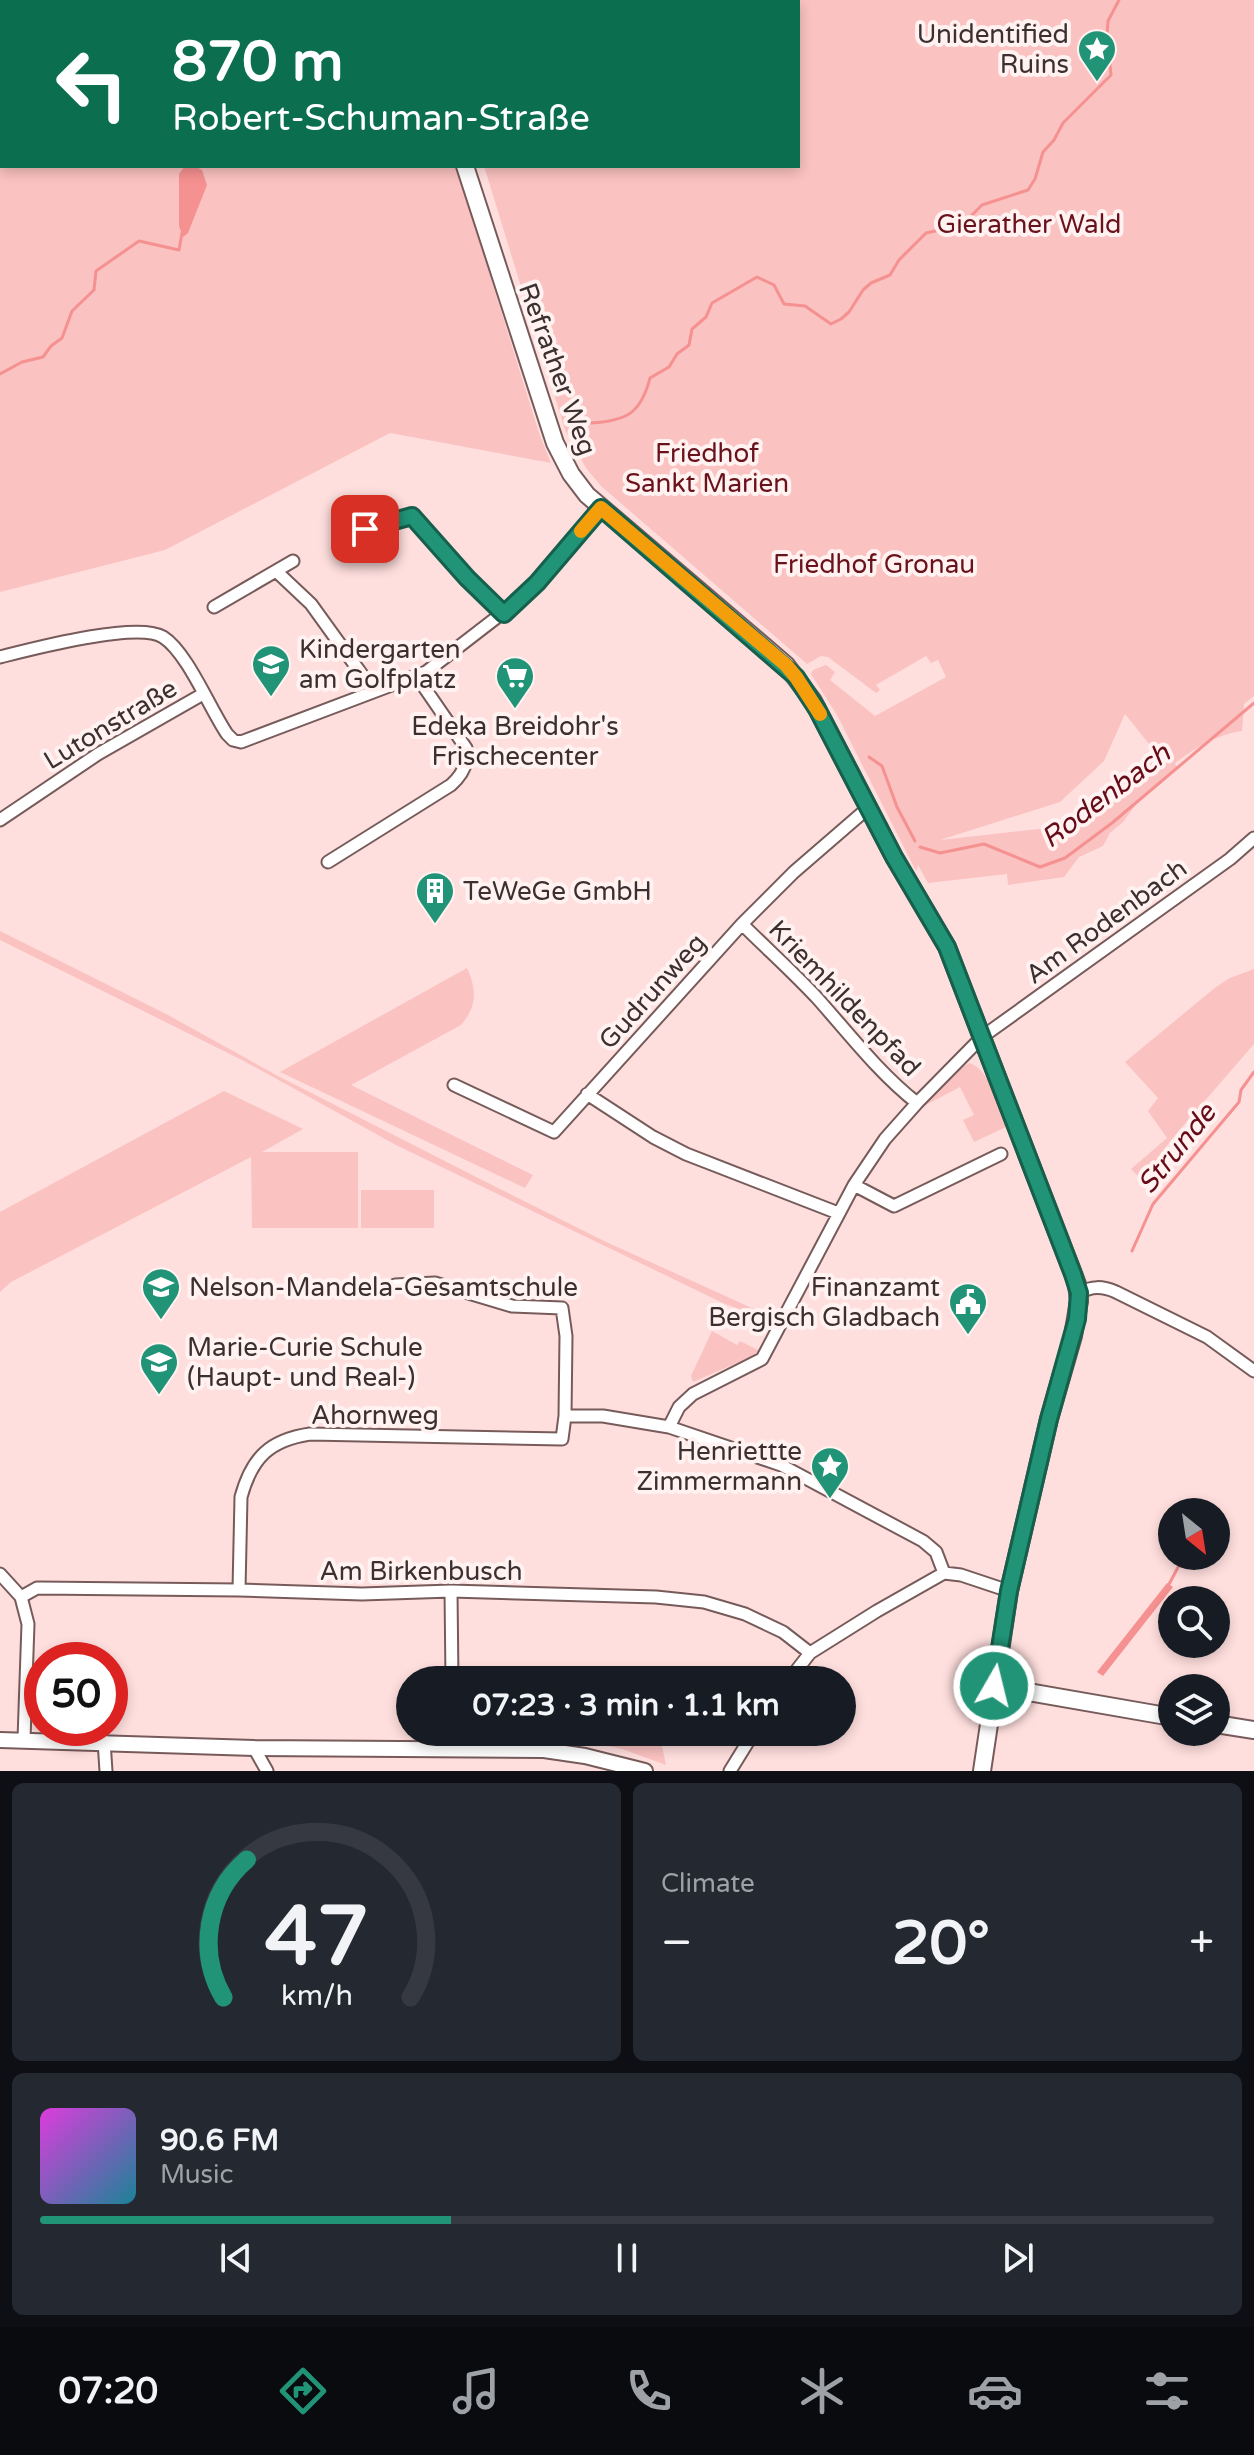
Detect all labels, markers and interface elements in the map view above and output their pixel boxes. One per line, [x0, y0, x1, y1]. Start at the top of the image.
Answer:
place label: Unidentified Ruins [917, 19, 1069, 80]
place icon: Unidentified Ruins [1076, 28, 1118, 83]
text: 870 m [172, 29, 343, 96]
icon: left [40, 32, 144, 136]
text: Robert-Schuman-Straße [172, 97, 590, 140]
park label: Gierather Wald [936, 209, 1122, 240]
street label: Refrather Weg [512, 279, 603, 459]
park label: Friedhof Sankt Marien [625, 438, 789, 499]
pin [331, 495, 399, 563]
icon: arrive [343, 507, 387, 551]
park label: Friedhof Gronau [773, 549, 975, 580]
place label: Kindergarten am Golfplatz [299, 634, 461, 695]
school or university icon: Kindergarten am Golfplatz [250, 643, 292, 698]
supermarket icon: Edeka Breidohr's Frischecenter [494, 655, 536, 710]
street label: Lutonstraße [38, 673, 182, 776]
place label: Edeka Breidohr's Frischecenter [411, 711, 619, 772]
water label: Rodenbach [1034, 736, 1178, 855]
street label: Am Rodenbach [1020, 852, 1193, 990]
building icon: TeWeGe GmbH [414, 870, 456, 925]
place label: TeWeGe GmbH [463, 876, 652, 907]
street label: Kriemhildenpfad [762, 914, 927, 1083]
street label: Gudrunweg [592, 927, 712, 1056]
water label: Strunde [1130, 1095, 1225, 1200]
school or university icon: Nelson-Mandela-Gesamtschule [140, 1266, 182, 1321]
place label: Nelson-Mandela-Gesamtschule [189, 1272, 578, 1303]
place label: Finanzamt Bergisch Gladbach [708, 1272, 940, 1333]
public building icon: Finanzamt Bergisch Gladbach [947, 1281, 989, 1336]
place label: Marie-Curie Schule (Haupt- und Real-) [187, 1332, 423, 1393]
school or university icon: Marie-Curie Schule (Haupt- und Real-) [138, 1341, 180, 1396]
street label: Ahornweg [311, 1400, 439, 1431]
place label: Henriettte Zimmermann [636, 1436, 802, 1497]
place icon: Henriettte Zimmermann [809, 1445, 851, 1500]
north arrow [1158, 1498, 1230, 1570]
map controls [1158, 1498, 1230, 1746]
street label: Am Birkenbusch [319, 1556, 523, 1587]
button: search [1158, 1586, 1230, 1658]
speed limit sign: 50 [24, 1642, 128, 1746]
position arrow [952, 1644, 1036, 1728]
button: layers [1158, 1674, 1230, 1746]
text: 07:23 · 3 min · 1.1 km [472, 1687, 780, 1724]
text: Climate [661, 1868, 755, 1899]
text: 47 [264, 1888, 369, 1988]
text: 20° [892, 1908, 990, 1980]
text: − [661, 1917, 692, 1970]
text: + [1189, 1917, 1214, 1970]
text: km/h [281, 1979, 352, 2013]
text: 90.6 FM [160, 2122, 279, 2159]
text: Music [160, 2159, 233, 2190]
icon: previous [214, 2236, 258, 2280]
icon: pause [605, 2236, 649, 2280]
icon: next [996, 2236, 1040, 2280]
icon: directions [275, 2363, 331, 2419]
icon: music [448, 2363, 504, 2419]
icon: phone [621, 2363, 677, 2419]
icon: climate [794, 2363, 850, 2419]
icon: car [967, 2363, 1023, 2419]
icon: filters [1139, 2363, 1195, 2419]
text: 07:20 [58, 2370, 158, 2413]

